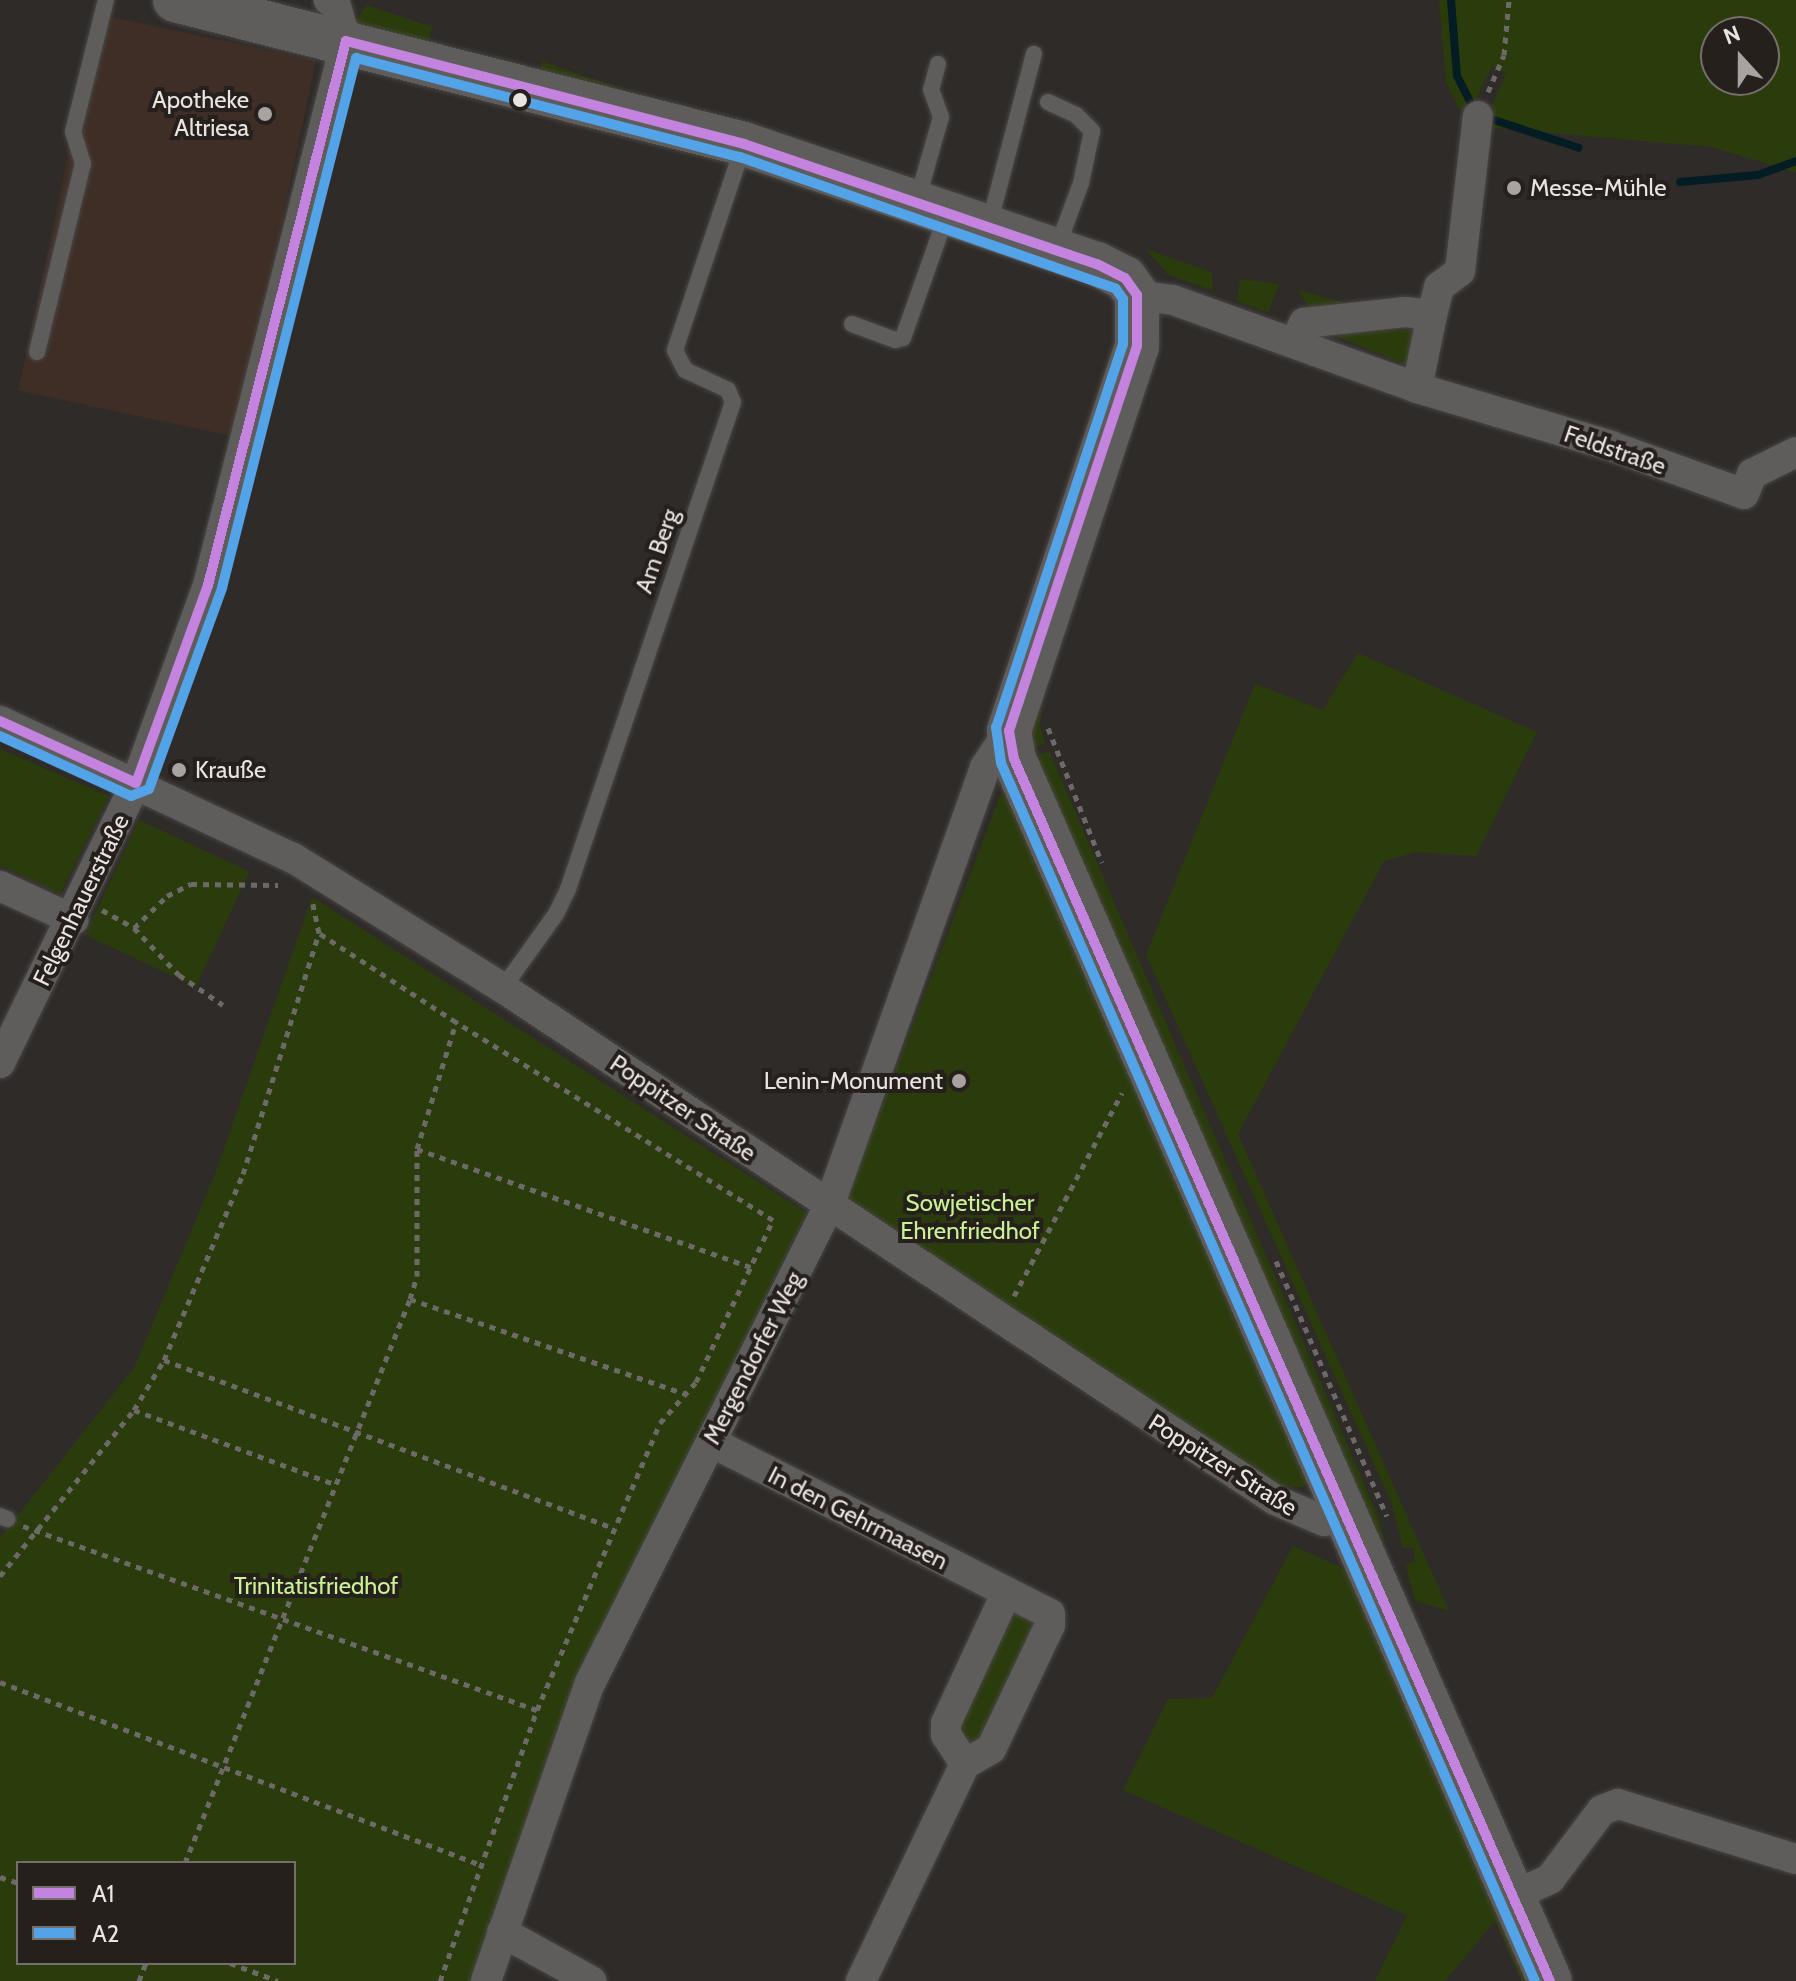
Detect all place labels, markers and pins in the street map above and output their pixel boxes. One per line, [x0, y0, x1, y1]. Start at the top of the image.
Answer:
place label: Apotheke Altriesa [152, 86, 249, 142]
unlabelled marker [512, 92, 528, 108]
marker: Apotheke Altriesa [256, 105, 274, 123]
place label: Messe-Mühle [1530, 174, 1666, 202]
marker: Messe-Mühle [1505, 179, 1523, 197]
place label: Krauße [195, 756, 266, 784]
marker: Krauße [170, 761, 188, 779]
place label: Lenin-Monument [764, 1067, 943, 1095]
marker: Lenin-Monument [950, 1072, 968, 1090]

